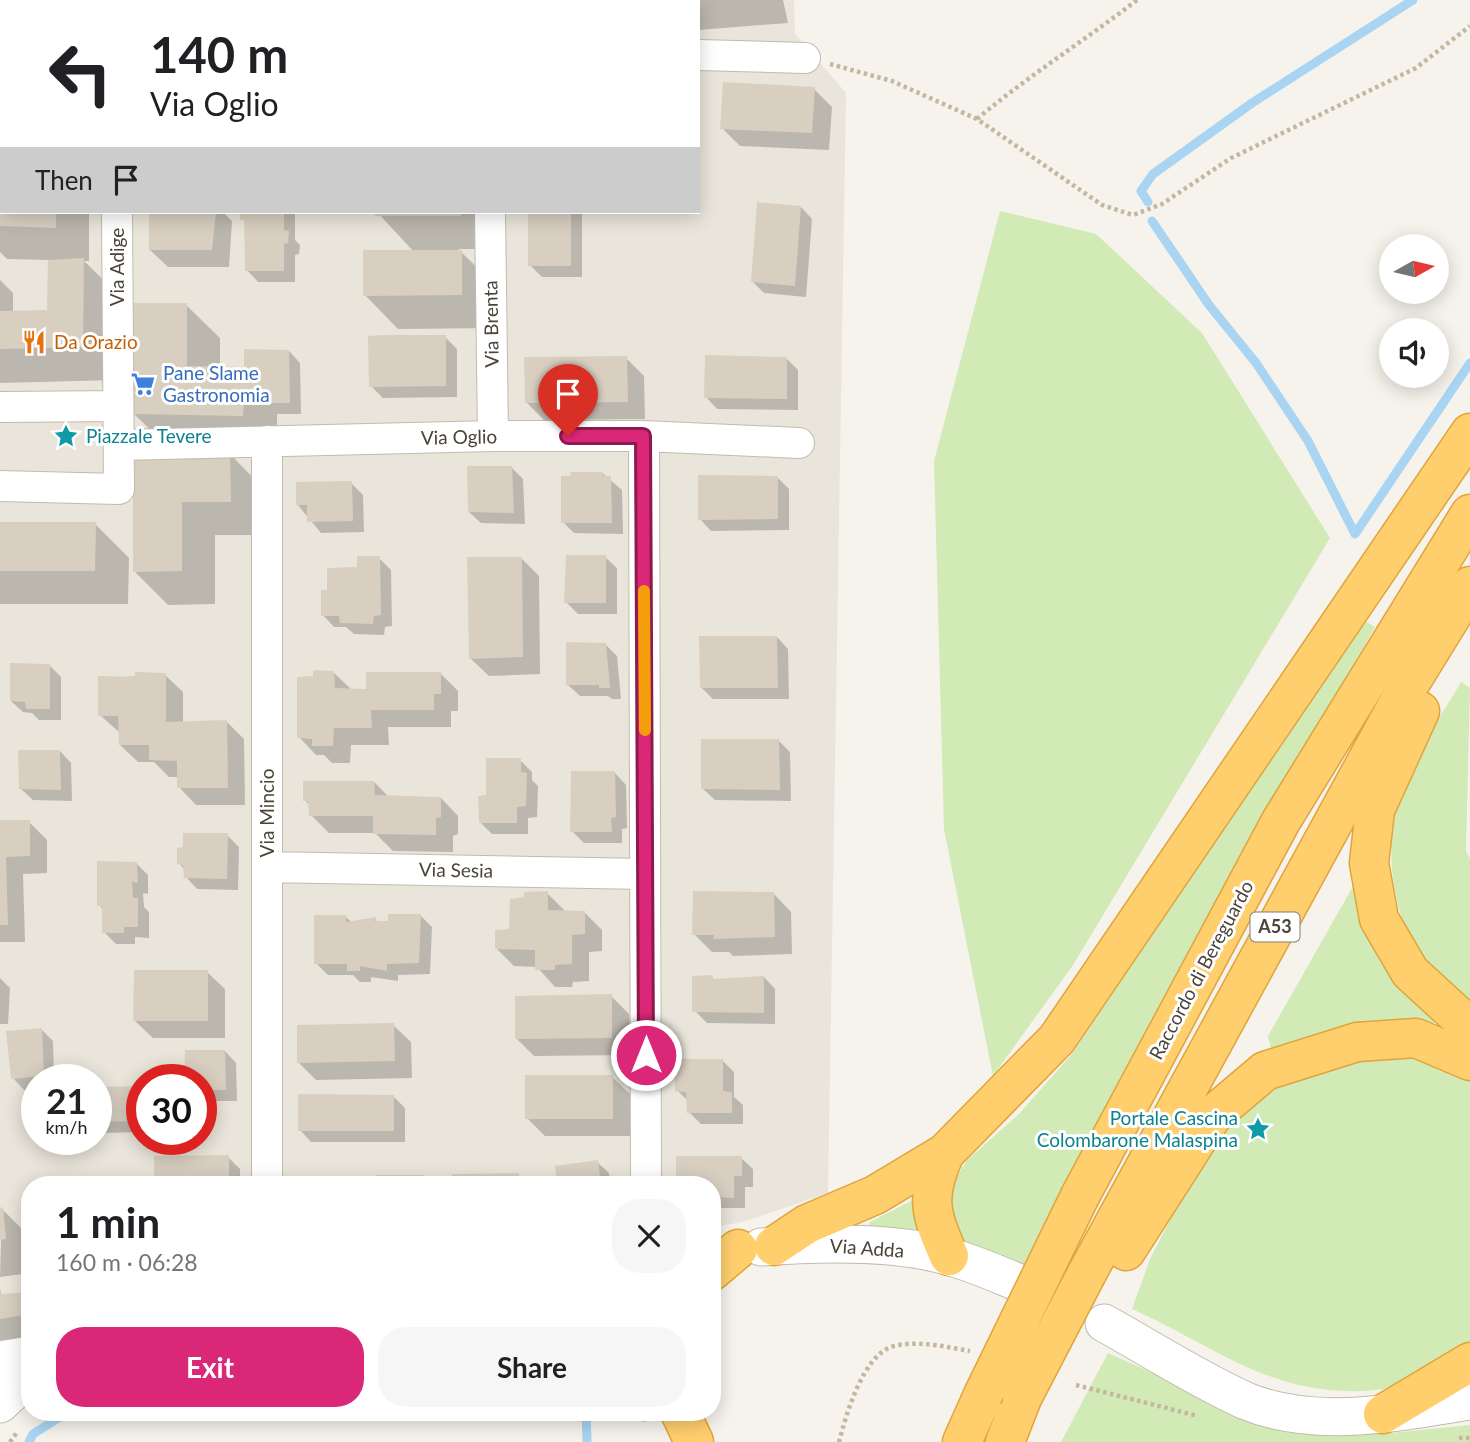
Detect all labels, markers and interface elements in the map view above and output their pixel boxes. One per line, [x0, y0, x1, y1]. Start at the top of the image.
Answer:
text: 140 m [150, 25, 288, 83]
icon: left [35, 28, 126, 119]
text: Via Oglio [150, 84, 279, 123]
icon: arrive [107, 161, 145, 199]
text: Then [35, 164, 93, 196]
street label: Via Adige [105, 228, 128, 306]
north arrow [1379, 234, 1449, 304]
map controls [1379, 234, 1449, 388]
street label: Via Brenta [478, 280, 503, 368]
button: sound [1379, 318, 1449, 388]
restaurant icon: Da Orazio [20, 328, 48, 356]
place label: Da Orazio [54, 330, 138, 353]
place label: Pane Slame Gastronomia [163, 361, 270, 406]
pin [538, 364, 598, 436]
supermarket icon: Pane Slame Gastronomia [129, 370, 157, 398]
icon: arrive [549, 375, 587, 413]
place icon: Piazzale Tevere [52, 422, 80, 450]
place label: Piazzale Tevere [86, 424, 212, 447]
street label: Via Oglio [421, 424, 497, 449]
street label: Via Mincio [255, 769, 278, 857]
street label: Via Sesia [419, 857, 493, 882]
street label: Raccordo di Bereguardo [1144, 876, 1257, 1063]
road number: A53 [1250, 912, 1300, 942]
position arrow [609, 1018, 683, 1092]
speed limit sign: 30 [126, 1064, 217, 1155]
text: 21 [46, 1079, 87, 1121]
place label: Portale Cascina Colombarone Malaspina [1037, 1106, 1238, 1151]
place icon: Portale Cascina Colombarone Malaspina [1244, 1115, 1272, 1143]
text: km/h [45, 1116, 88, 1138]
text: 1 min [56, 1197, 160, 1247]
button: close [612, 1199, 686, 1273]
street label: Via Adda [829, 1233, 905, 1262]
text: 160 m · 06:28 [56, 1248, 198, 1276]
button: Exit [56, 1327, 364, 1407]
button: Share [378, 1327, 686, 1407]

